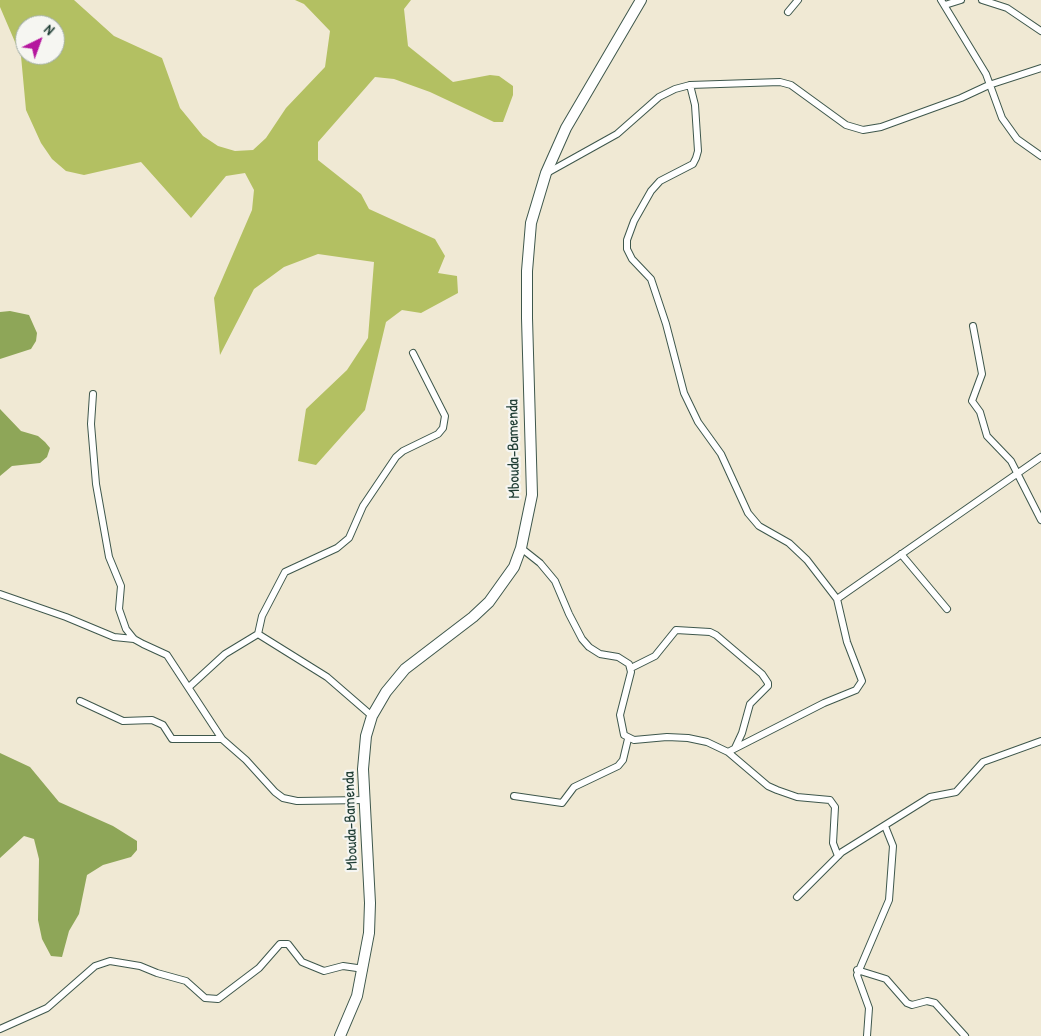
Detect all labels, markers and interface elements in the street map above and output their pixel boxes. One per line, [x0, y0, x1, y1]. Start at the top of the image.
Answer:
north arrow [15, 15, 65, 65]
text: N [41, 20, 59, 39]
street label: Mbouda-Bamenda [504, 399, 524, 499]
street label: Mbouda-Bamenda [340, 771, 362, 871]

